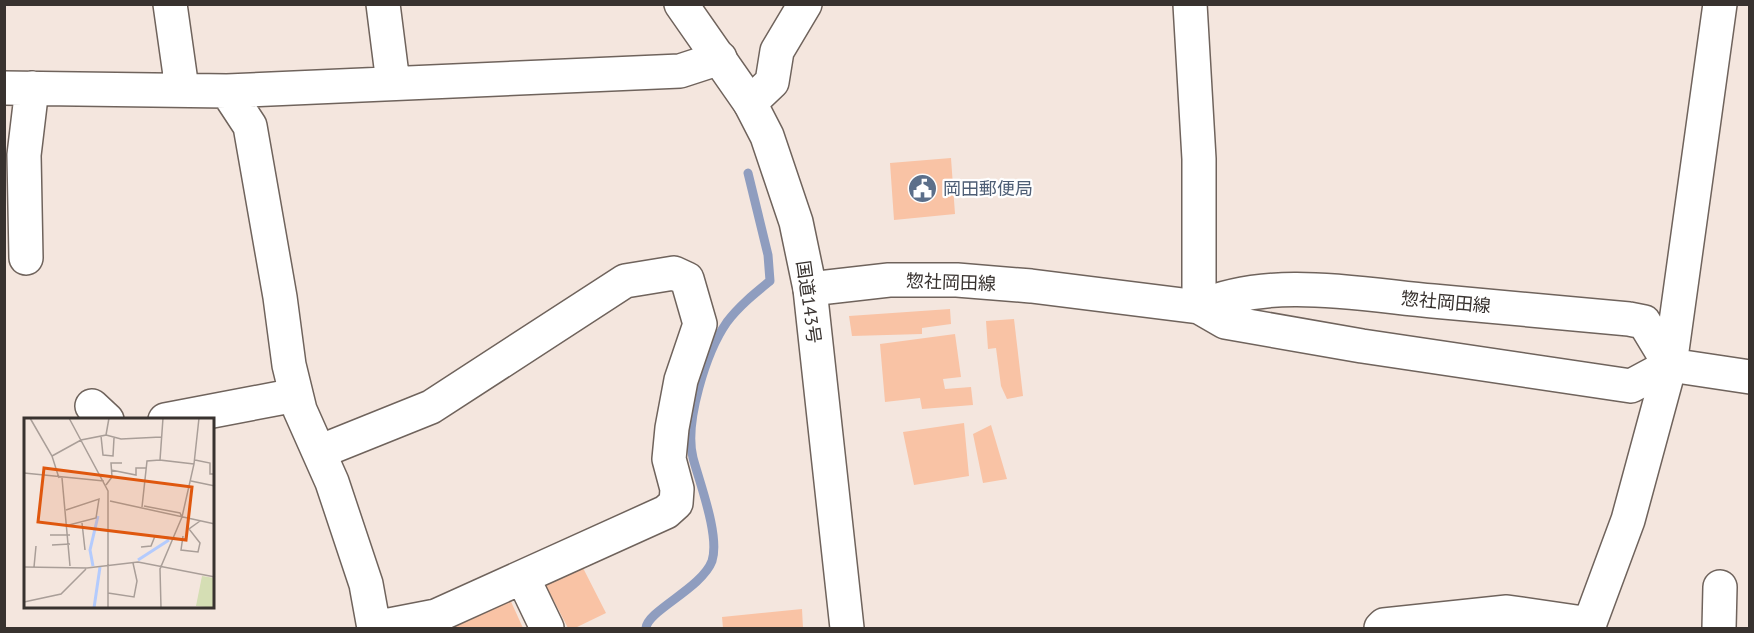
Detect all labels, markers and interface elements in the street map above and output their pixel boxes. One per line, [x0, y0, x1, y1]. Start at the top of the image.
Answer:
public building icon: 岡田郵便局 [906, 172, 938, 204]
place label: 岡田郵便局 [943, 177, 1033, 200]
street label: 国道143号 [792, 259, 826, 345]
street label: 惣社岡田線 [906, 269, 996, 295]
street label: 惣社岡田線 [1400, 287, 1492, 317]
inset map [24, 418, 214, 609]

